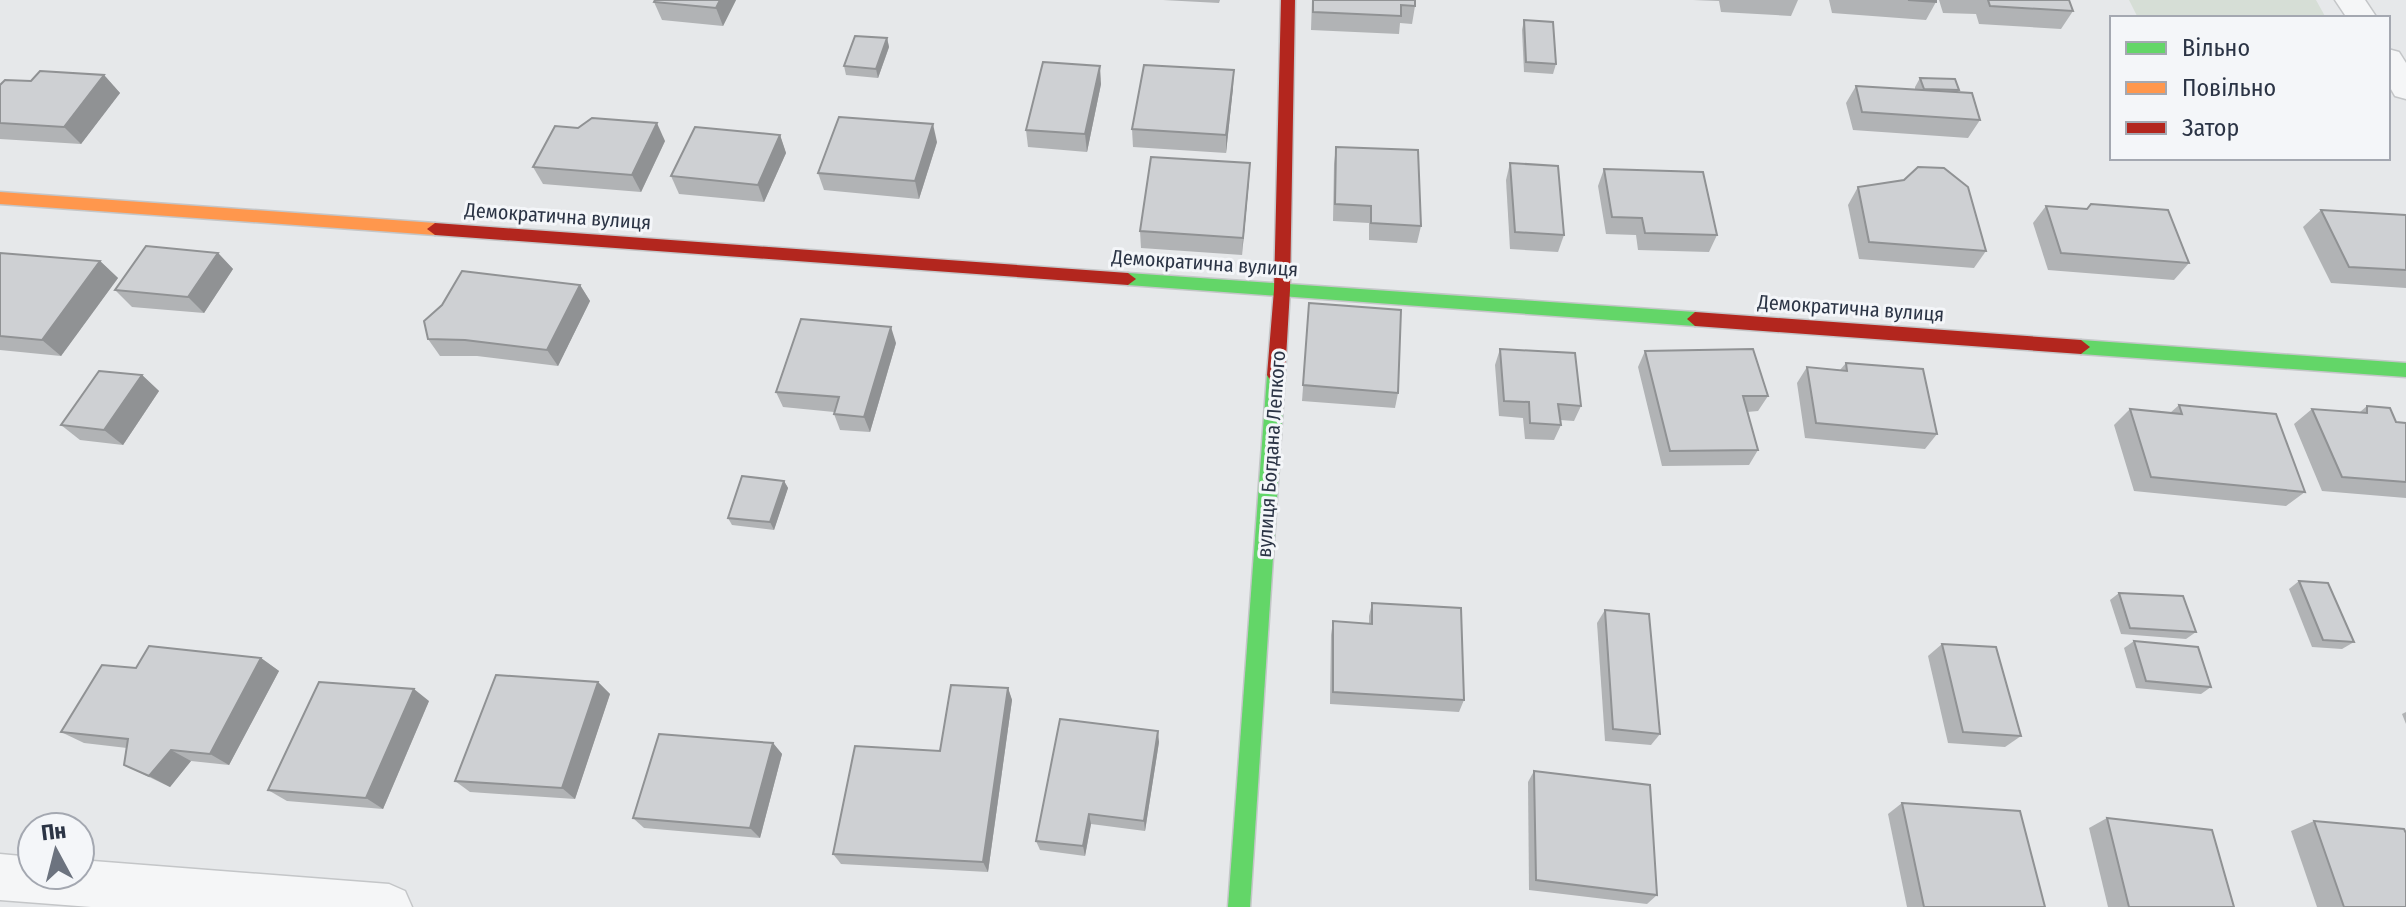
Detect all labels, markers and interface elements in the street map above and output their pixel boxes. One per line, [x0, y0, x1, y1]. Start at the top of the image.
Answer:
legend [2110, 16, 2390, 160]
text: Вільно [2182, 34, 2250, 62]
text: Повільно [2182, 74, 2276, 102]
text: Затор [2182, 114, 2239, 142]
street label: Демократична вулиця [463, 197, 652, 234]
street label: Демократична вулиця [1110, 244, 1299, 281]
street label: Демократична вулиця [1756, 289, 1945, 326]
street label: вулиця Богдана Лепкого [1252, 350, 1290, 558]
north arrow [16, 811, 96, 891]
text: Пн [40, 817, 68, 847]

